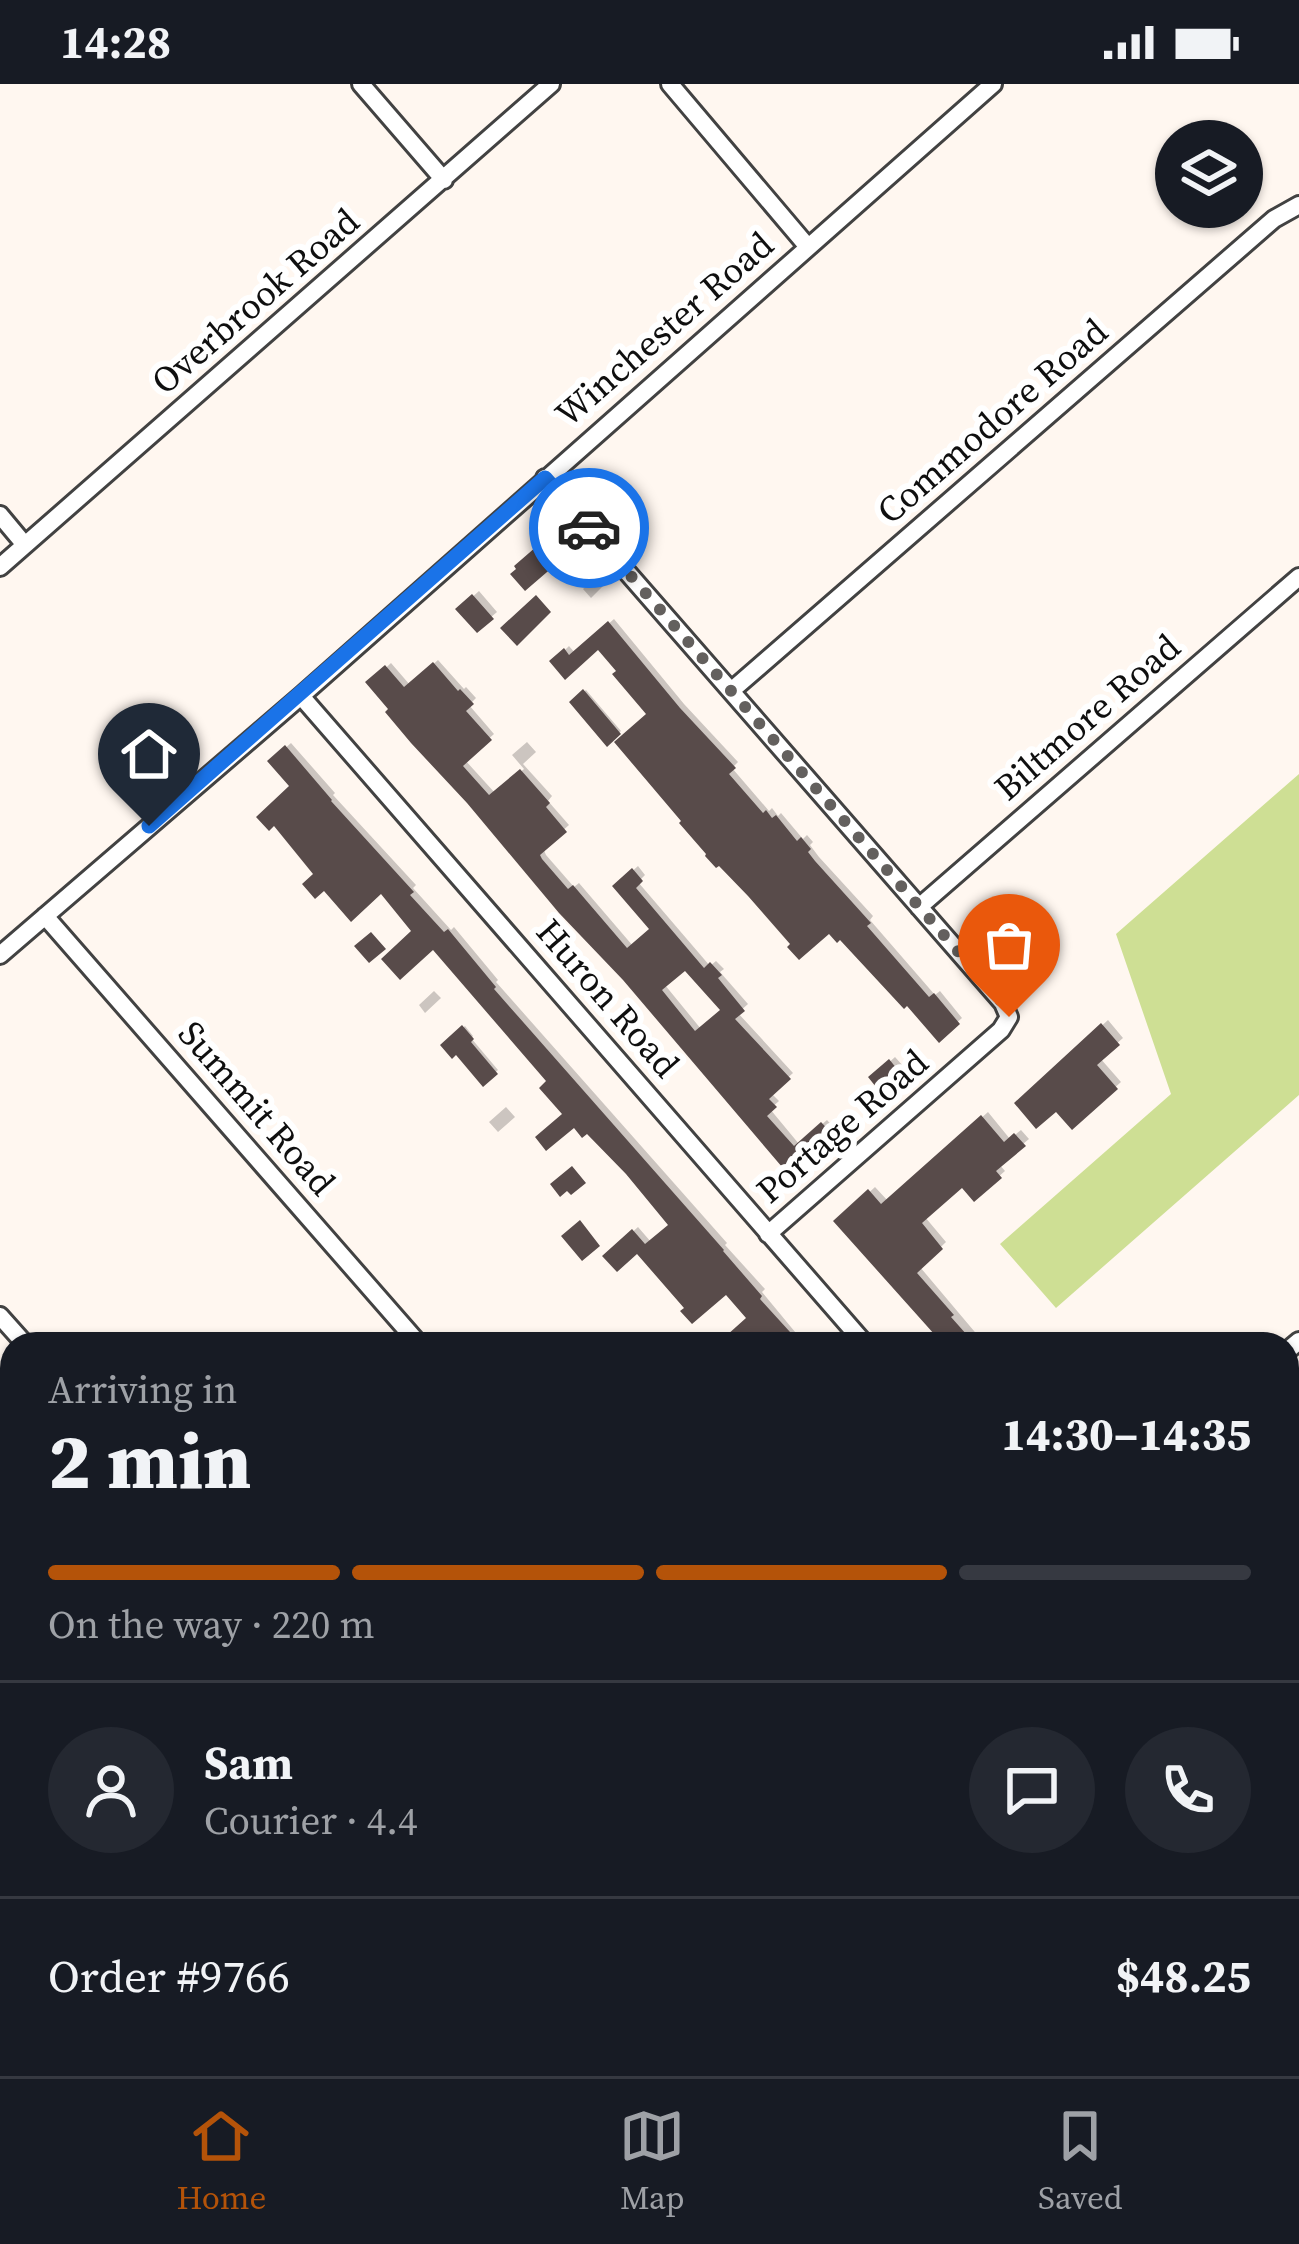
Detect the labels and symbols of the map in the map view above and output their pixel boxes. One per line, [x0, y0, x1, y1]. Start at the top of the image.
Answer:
street label: Overbrook Road [141, 197, 369, 405]
street label: Winchester Road [544, 220, 784, 438]
street label: Commodore Road [866, 307, 1118, 535]
courier [529, 468, 649, 588]
street label: Biltmore Road [984, 623, 1190, 811]
pin [98, 703, 200, 826]
pin [958, 894, 1060, 1017]
street label: Huron Road [526, 908, 690, 1088]
street label: Summit Road [168, 1010, 346, 1206]
street label: Portage Road [746, 1038, 938, 1214]

